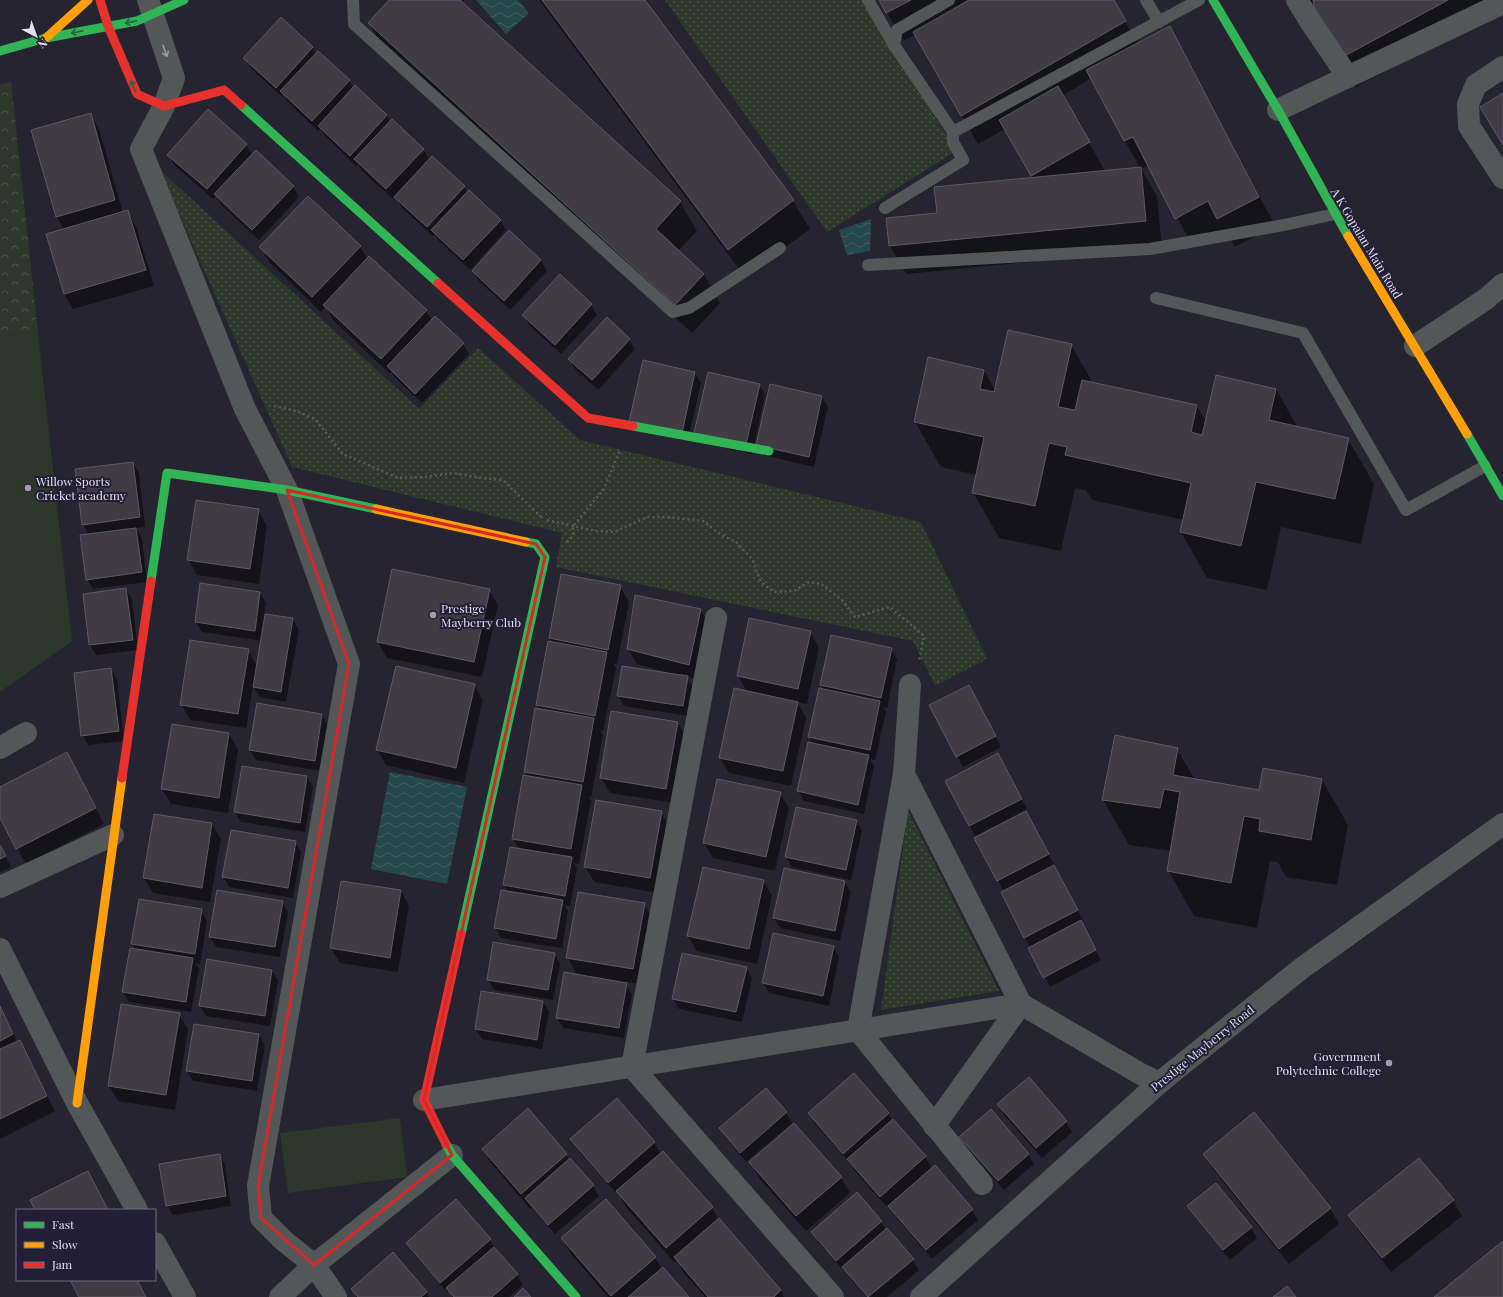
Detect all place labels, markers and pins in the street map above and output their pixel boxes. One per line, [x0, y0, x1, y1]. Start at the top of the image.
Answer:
place label: Willow Sports Cricket academy [35, 473, 126, 503]
marker: Willow Sports Cricket academy [23, 483, 33, 493]
place label: Prestige Mayberry Club [441, 600, 521, 630]
marker: Prestige Mayberry Club [428, 610, 438, 620]
place label: Government Polytechnic College [1276, 1048, 1382, 1078]
marker: Government Polytechnic College [1384, 1058, 1394, 1068]

